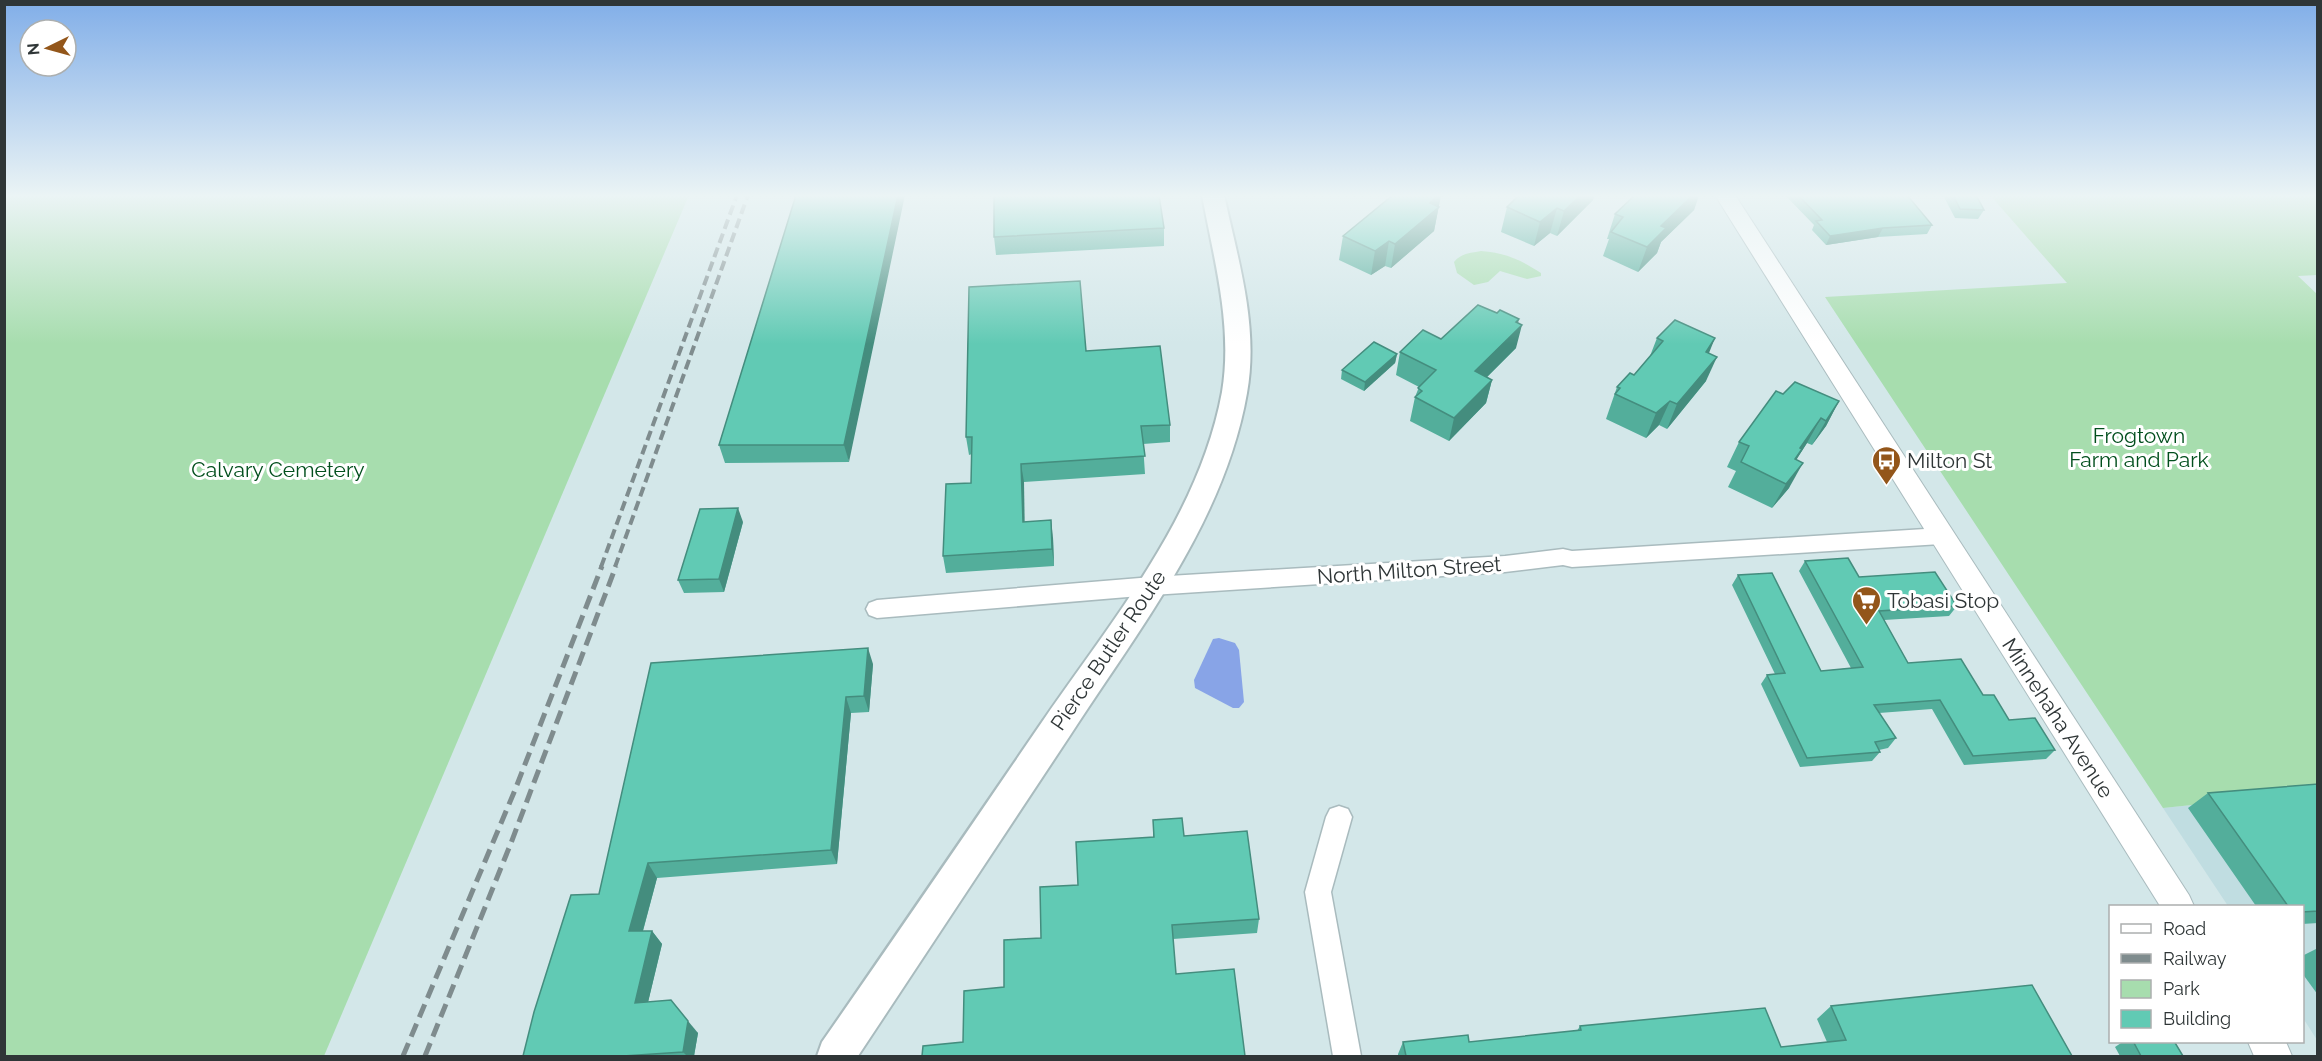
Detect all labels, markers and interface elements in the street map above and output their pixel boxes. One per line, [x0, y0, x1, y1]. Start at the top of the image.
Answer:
north arrow [18, 18, 78, 78]
text: N [24, 42, 44, 56]
park label: Frogtown Farm and Park [2069, 423, 2209, 472]
bus stop icon: Milton St [1870, 444, 1902, 486]
place label: Milton St [1907, 448, 1992, 473]
park label: Calvary Cemetery [191, 457, 365, 482]
street label: North Milton Street [1316, 551, 1502, 589]
street label: Pierce Butler Route [1045, 565, 1171, 735]
supermarket icon: Tobasi Stop [1850, 584, 1882, 626]
place label: Tobasi Stop [1887, 588, 1999, 613]
street label: Minnehaha Avenue [1997, 633, 2119, 803]
legend [2109, 905, 2304, 1043]
text: Road [2163, 918, 2206, 939]
text: Railway [2163, 948, 2227, 969]
text: Park [2163, 978, 2200, 999]
text: Building [2163, 1008, 2231, 1029]

